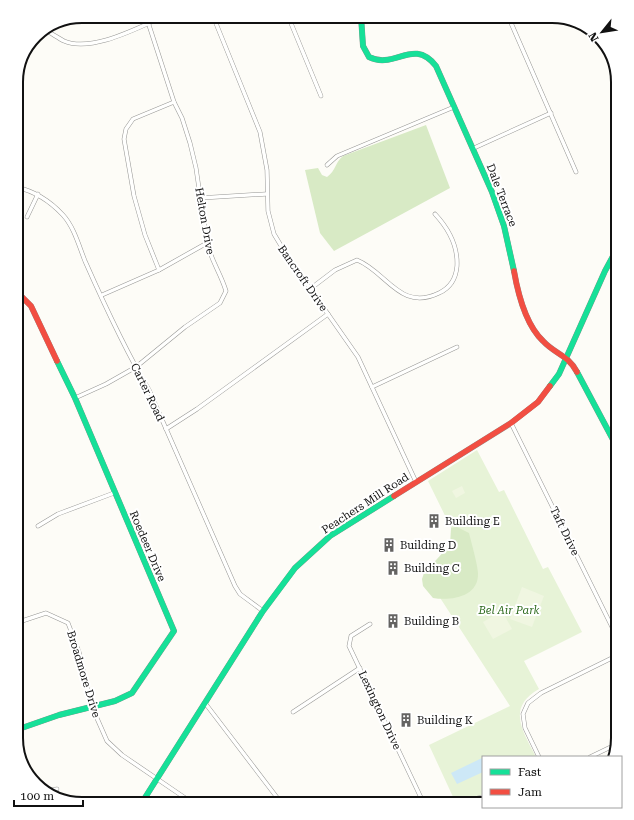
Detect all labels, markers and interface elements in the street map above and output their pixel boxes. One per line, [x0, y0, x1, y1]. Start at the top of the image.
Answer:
north arrow [582, 12, 622, 52]
text: N [586, 29, 602, 44]
street label: Dale Terrace [484, 162, 519, 228]
street label: Helton Drive [192, 187, 217, 256]
street label: Bancroft Drive [275, 243, 330, 314]
street label: Carter Road [128, 361, 167, 423]
street label: Peachers Mill Road [319, 470, 411, 536]
street label: Taft Drive [547, 505, 582, 558]
street label: Roedeer Drive [127, 509, 168, 584]
building icon: Building E [426, 513, 442, 529]
place label: Building E [445, 515, 500, 528]
building icon: Building D [381, 537, 397, 553]
place label: Building D [400, 539, 456, 552]
building icon: Building C [385, 560, 401, 576]
place label: Building C [404, 562, 460, 575]
park label: Bel Air Park [477, 604, 540, 617]
building icon: Building B [385, 613, 401, 629]
place label: Building B [404, 615, 459, 628]
street label: Broadmore Drive [64, 629, 103, 719]
street label: Lexington Drive [356, 669, 404, 752]
building icon: Building K [398, 712, 414, 728]
place label: Building K [417, 714, 473, 727]
legend [482, 756, 622, 808]
text: Fast [518, 765, 542, 779]
scale bar [14, 782, 83, 808]
text: Jam [518, 785, 542, 799]
text: 100 m [20, 789, 54, 803]

